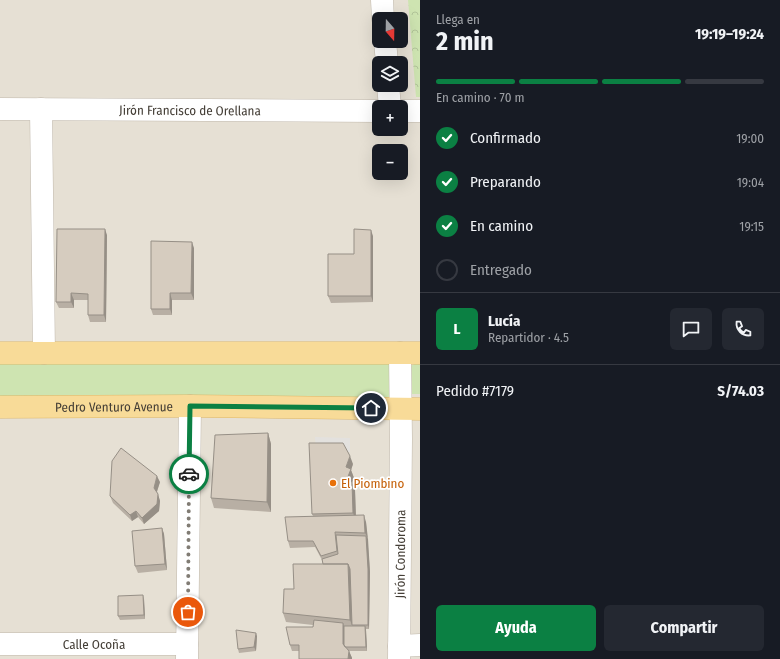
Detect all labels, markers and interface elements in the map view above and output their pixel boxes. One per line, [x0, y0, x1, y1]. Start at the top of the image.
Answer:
north arrow [372, 12, 408, 48]
map controls [372, 12, 408, 180]
text: Llega en [436, 12, 480, 27]
text: 19:19–19:24 [695, 25, 764, 43]
text: 2 min [436, 26, 494, 57]
button: layers [372, 56, 408, 92]
text: En camino · 70 m [436, 90, 524, 105]
button: + [372, 100, 408, 136]
street label: Jirón Francisco de Orellana [119, 103, 261, 118]
icon: check [436, 127, 458, 149]
text: Confirmado [470, 129, 541, 147]
text: 19:00 [736, 131, 764, 146]
button: − [372, 144, 408, 180]
icon: check [436, 171, 458, 193]
text: Preparando [470, 173, 541, 191]
text: 19:04 [737, 175, 764, 190]
icon: check [436, 215, 458, 237]
text: En camino [470, 217, 533, 235]
text: 19:15 [739, 219, 764, 234]
text: Entregado [470, 261, 532, 279]
button: chat [670, 308, 712, 350]
button: phone [722, 308, 764, 350]
text: Lucía [488, 312, 520, 330]
text: L [454, 320, 460, 338]
text: Repartidor · 4.5 [488, 330, 569, 345]
text: Pedido #7179 [436, 382, 514, 400]
text: S/74.03 [717, 382, 764, 400]
pin [354, 391, 388, 425]
icon: home [360, 397, 382, 419]
street label: Pedro Venturo Avenue [55, 399, 173, 415]
courier [169, 454, 209, 494]
icon: car [178, 463, 200, 485]
place label: El Piombino [341, 476, 404, 491]
marker: El Piombino [328, 478, 338, 488]
street label: Jirón Condoroma [393, 509, 408, 599]
pin [171, 595, 205, 629]
icon: bag [177, 601, 199, 623]
button: Ayuda [436, 605, 596, 651]
button: Compartir [604, 605, 764, 651]
street label: Calle Ocoña [63, 637, 125, 652]

